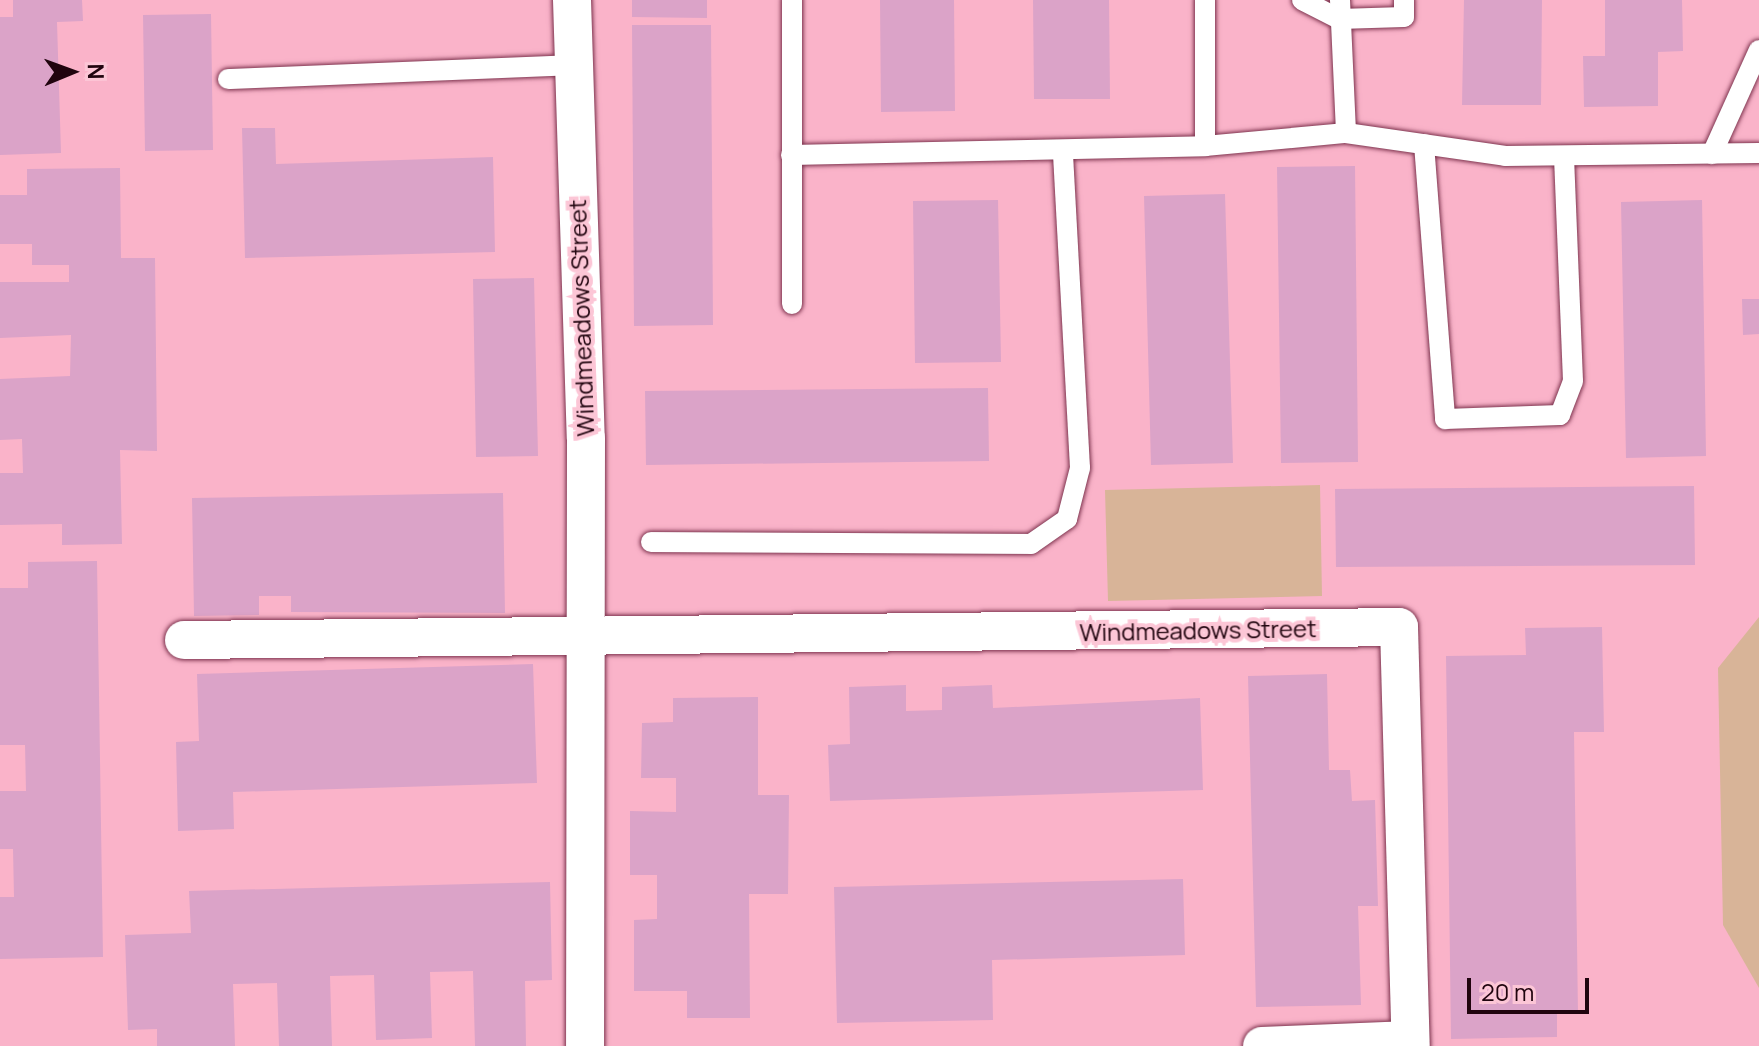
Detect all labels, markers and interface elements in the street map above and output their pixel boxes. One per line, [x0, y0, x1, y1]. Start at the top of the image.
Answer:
north arrow [32, 32, 112, 112]
text: N [81, 63, 111, 80]
street label: Windmeadows Street [562, 199, 600, 437]
street label: Windmeadows Street [1079, 614, 1317, 646]
scale bar [1471, 962, 1593, 1012]
text: 20 m [1481, 975, 1534, 1008]

